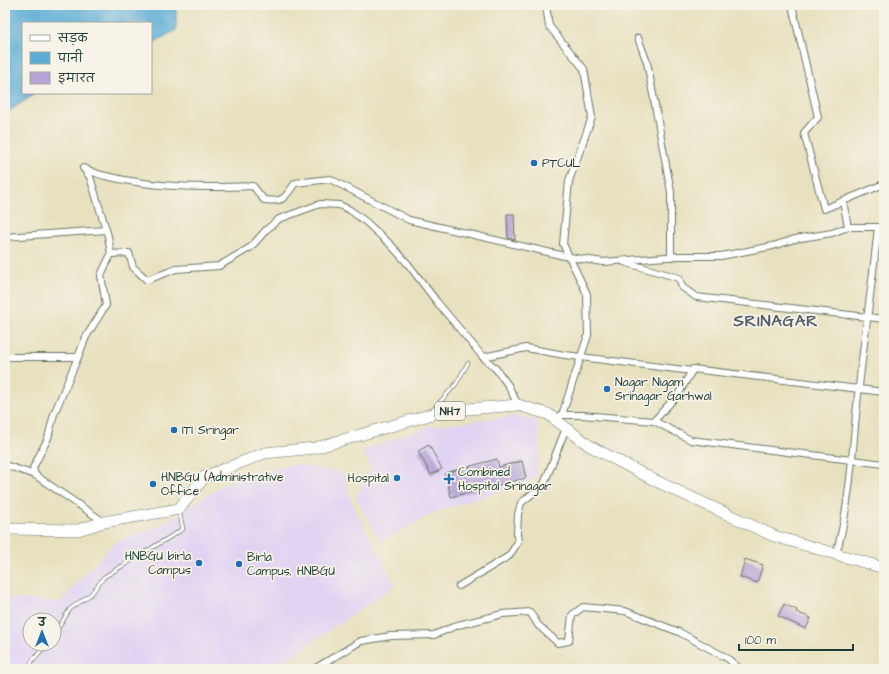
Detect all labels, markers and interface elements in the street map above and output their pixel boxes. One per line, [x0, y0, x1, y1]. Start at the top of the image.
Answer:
legend [22, 22, 152, 94]
text: सड़क [57, 30, 89, 47]
text: पानी [57, 49, 83, 67]
text: इमारत [58, 70, 96, 87]
place label: PTCUL [542, 155, 581, 172]
marker: PTCUL [529, 158, 539, 168]
district label: SRINAGAR [732, 310, 819, 332]
place label: Nagar Nigam Srinagar Garhwal [615, 374, 712, 406]
marker: Nagar Nigam Srinagar Garhwal [602, 384, 612, 394]
road number: NH7 [435, 402, 465, 420]
place label: ITI Sringar [182, 422, 239, 440]
marker: ITI Sringar [169, 425, 179, 435]
place label: Combined Hospital Srinagar [458, 464, 552, 496]
place label: HNBGU (Administrative Office [161, 469, 284, 500]
place label: Hospital [348, 470, 389, 487]
marker: Hospital [392, 473, 402, 483]
marker: Combined Hospital Srinagar [443, 473, 455, 485]
marker: HNBGU (Administrative Office [148, 479, 158, 489]
place label: HNBGU birla Campus [125, 548, 191, 579]
place label: Birla Campus, HNBGU [247, 549, 335, 580]
marker: HNBGU birla Campus [194, 558, 204, 568]
marker: Birla Campus, HNBGU [234, 559, 244, 569]
north arrow [22, 612, 62, 652]
text: उ [37, 615, 47, 630]
scale bar [739, 626, 853, 652]
text: 100 m [745, 632, 776, 649]

